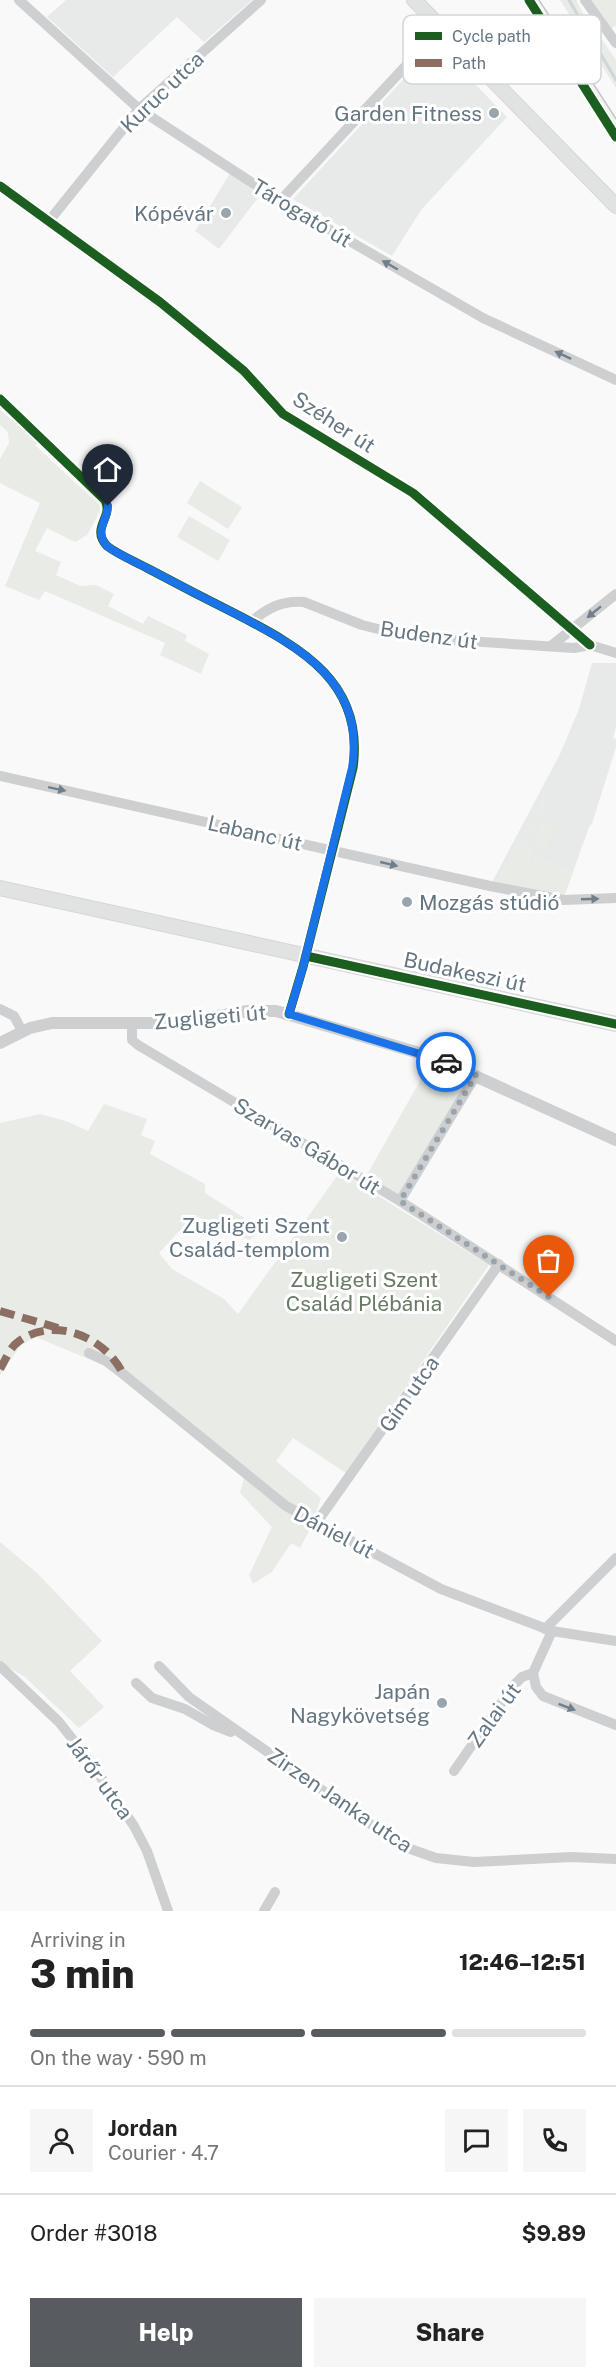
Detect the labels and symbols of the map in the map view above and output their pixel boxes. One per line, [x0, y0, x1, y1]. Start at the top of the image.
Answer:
legend [403, 15, 601, 84]
text: Cycle path [452, 27, 531, 46]
street label: Kuruc utca [115, 46, 209, 138]
text: Path [452, 54, 486, 73]
place label: Garden Fitness [334, 101, 482, 126]
marker: Garden Fitness [487, 106, 501, 120]
street label: Tárogató út [248, 174, 356, 252]
place label: Kópévár [134, 201, 214, 226]
marker: Kópévár [219, 206, 233, 220]
one-way arrow [382, 260, 399, 270]
one-way arrow [554, 351, 571, 360]
street label: Széher út [288, 386, 380, 458]
pin [82, 444, 133, 506]
one-way arrow [586, 605, 602, 618]
street label: Budenz út [379, 616, 479, 654]
one-way arrow [48, 785, 67, 794]
street label: Labanc út [205, 810, 305, 856]
one-way arrow [380, 859, 398, 869]
place label: Mozgás stúdió [419, 890, 559, 915]
one-way arrow [580, 894, 599, 903]
marker: Mozgás stúdió [400, 895, 414, 909]
street label: Budakeszi út [401, 947, 529, 997]
street label: Zugligeti út [153, 1000, 267, 1034]
courier [416, 1032, 476, 1092]
street label: Szarvas Gábor út [229, 1092, 385, 1200]
place label: Zugligeti Szent Család-templom [169, 1213, 330, 1262]
marker: Zugligeti Szent Család-templom [335, 1230, 349, 1244]
pin [523, 1235, 574, 1297]
park label: Zugligeti Szent Család Plébánia [286, 1267, 442, 1316]
street label: Gím utca [374, 1351, 444, 1437]
street label: Dániel út [290, 1500, 378, 1564]
street label: Zalai út [462, 1678, 526, 1752]
place label: Japán Nagykövetség [290, 1679, 430, 1728]
marker: Japán Nagykövetség [435, 1696, 449, 1710]
one-way arrow [558, 1702, 576, 1712]
street label: Járőr utca [62, 1732, 138, 1824]
street label: Zirzen Janka utca [263, 1742, 417, 1858]

